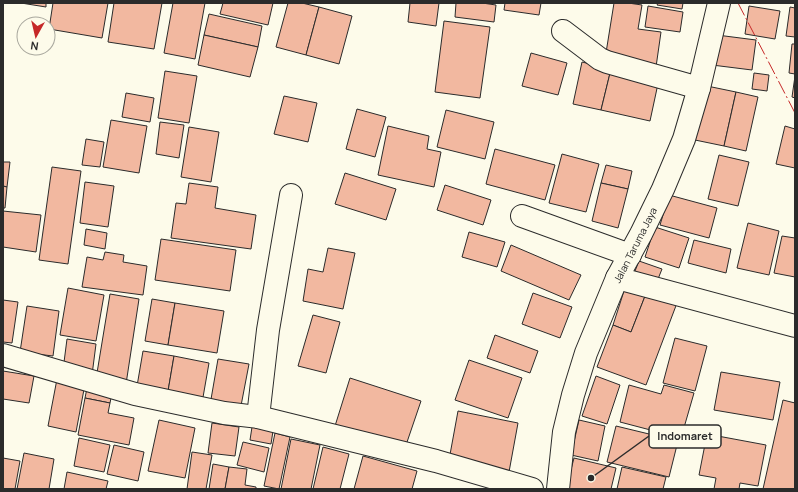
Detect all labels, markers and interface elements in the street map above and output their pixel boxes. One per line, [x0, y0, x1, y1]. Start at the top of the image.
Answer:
north arrow [16, 16, 56, 56]
text: N [29, 38, 39, 54]
street label: Jalan Taruma Jaya [610, 205, 660, 285]
callout: Indomaret [649, 425, 721, 448]
text: Indomaret [657, 428, 713, 443]

